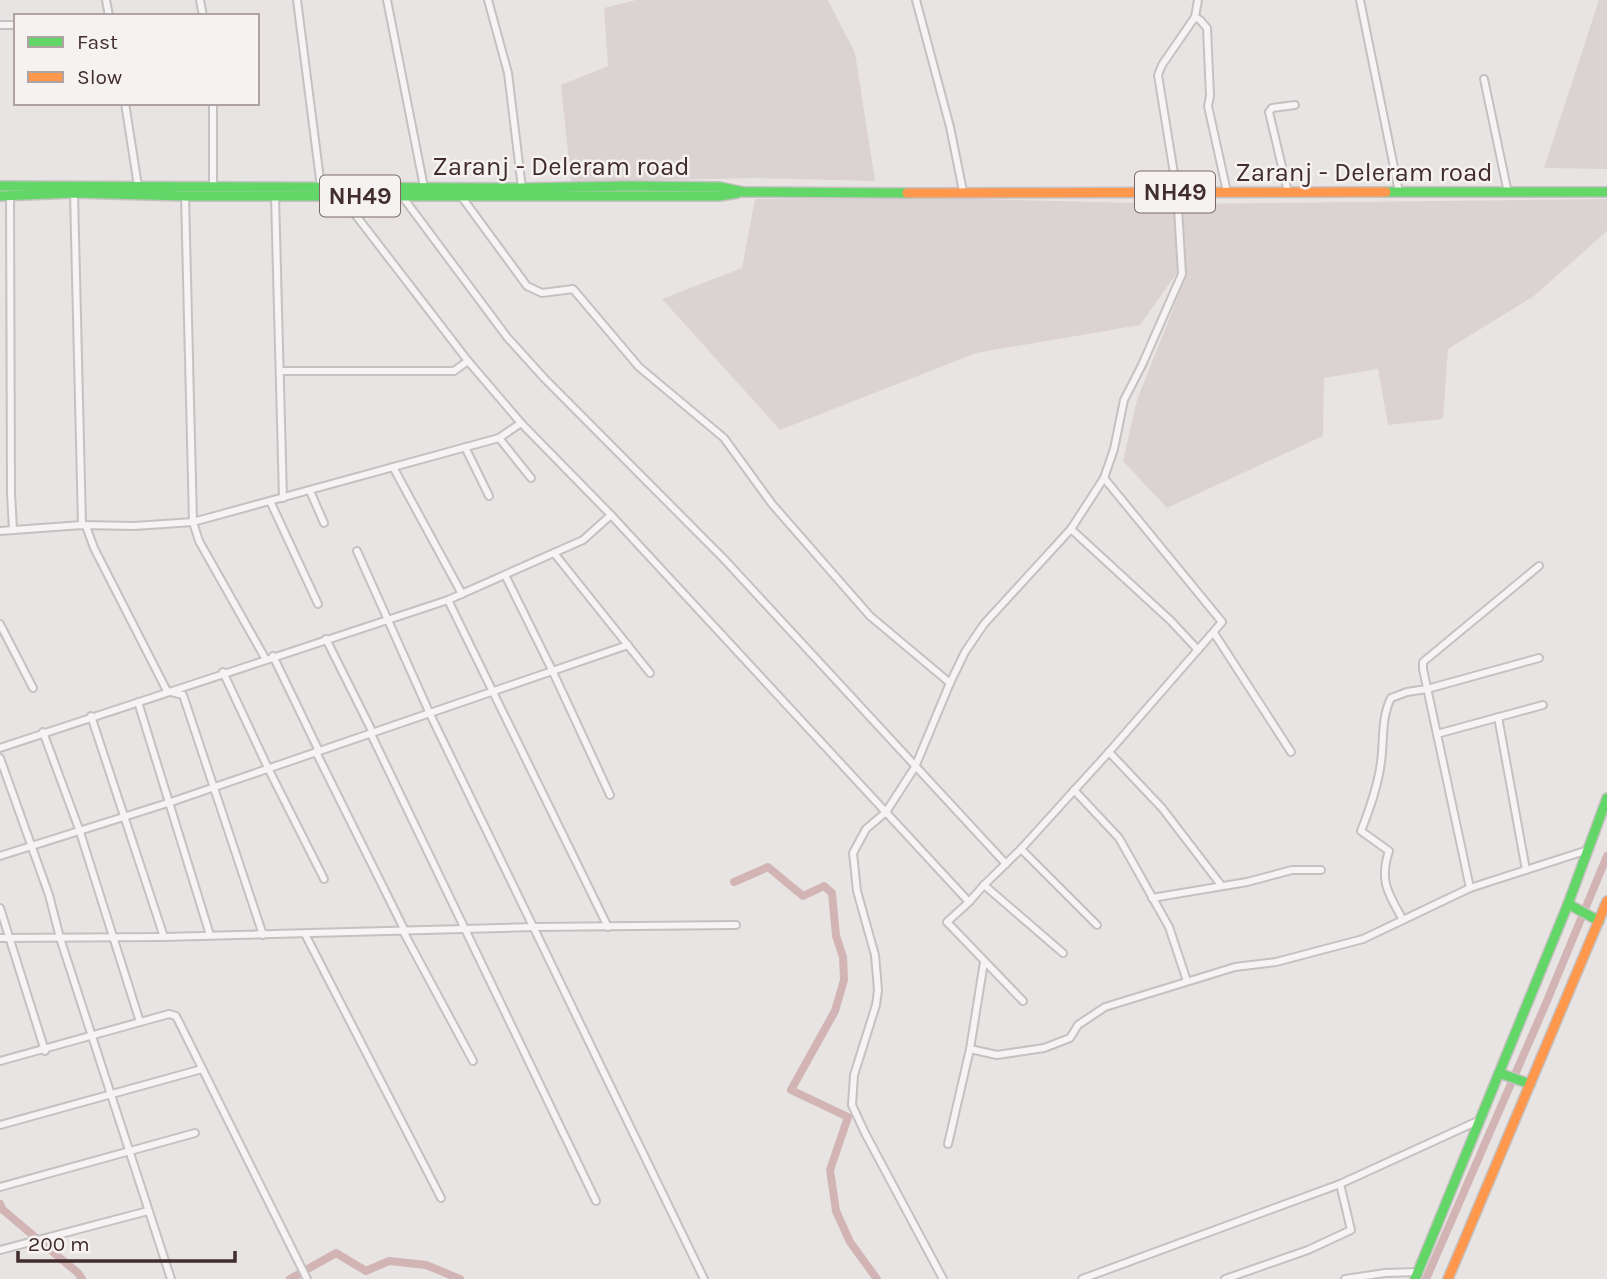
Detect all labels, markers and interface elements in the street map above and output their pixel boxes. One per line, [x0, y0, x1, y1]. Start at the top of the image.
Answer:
legend [14, 14, 259, 105]
text: Fast [77, 30, 118, 54]
text: Slow [77, 65, 122, 89]
street label: Zaranj - Deleram road [432, 151, 690, 182]
street label: Zaranj - Deleram road [1235, 157, 1493, 188]
road number: NH49 [1135, 172, 1215, 212]
road number: NH49 [320, 176, 400, 216]
scale bar [18, 1220, 234, 1264]
text: 200 m [28, 1232, 90, 1256]

